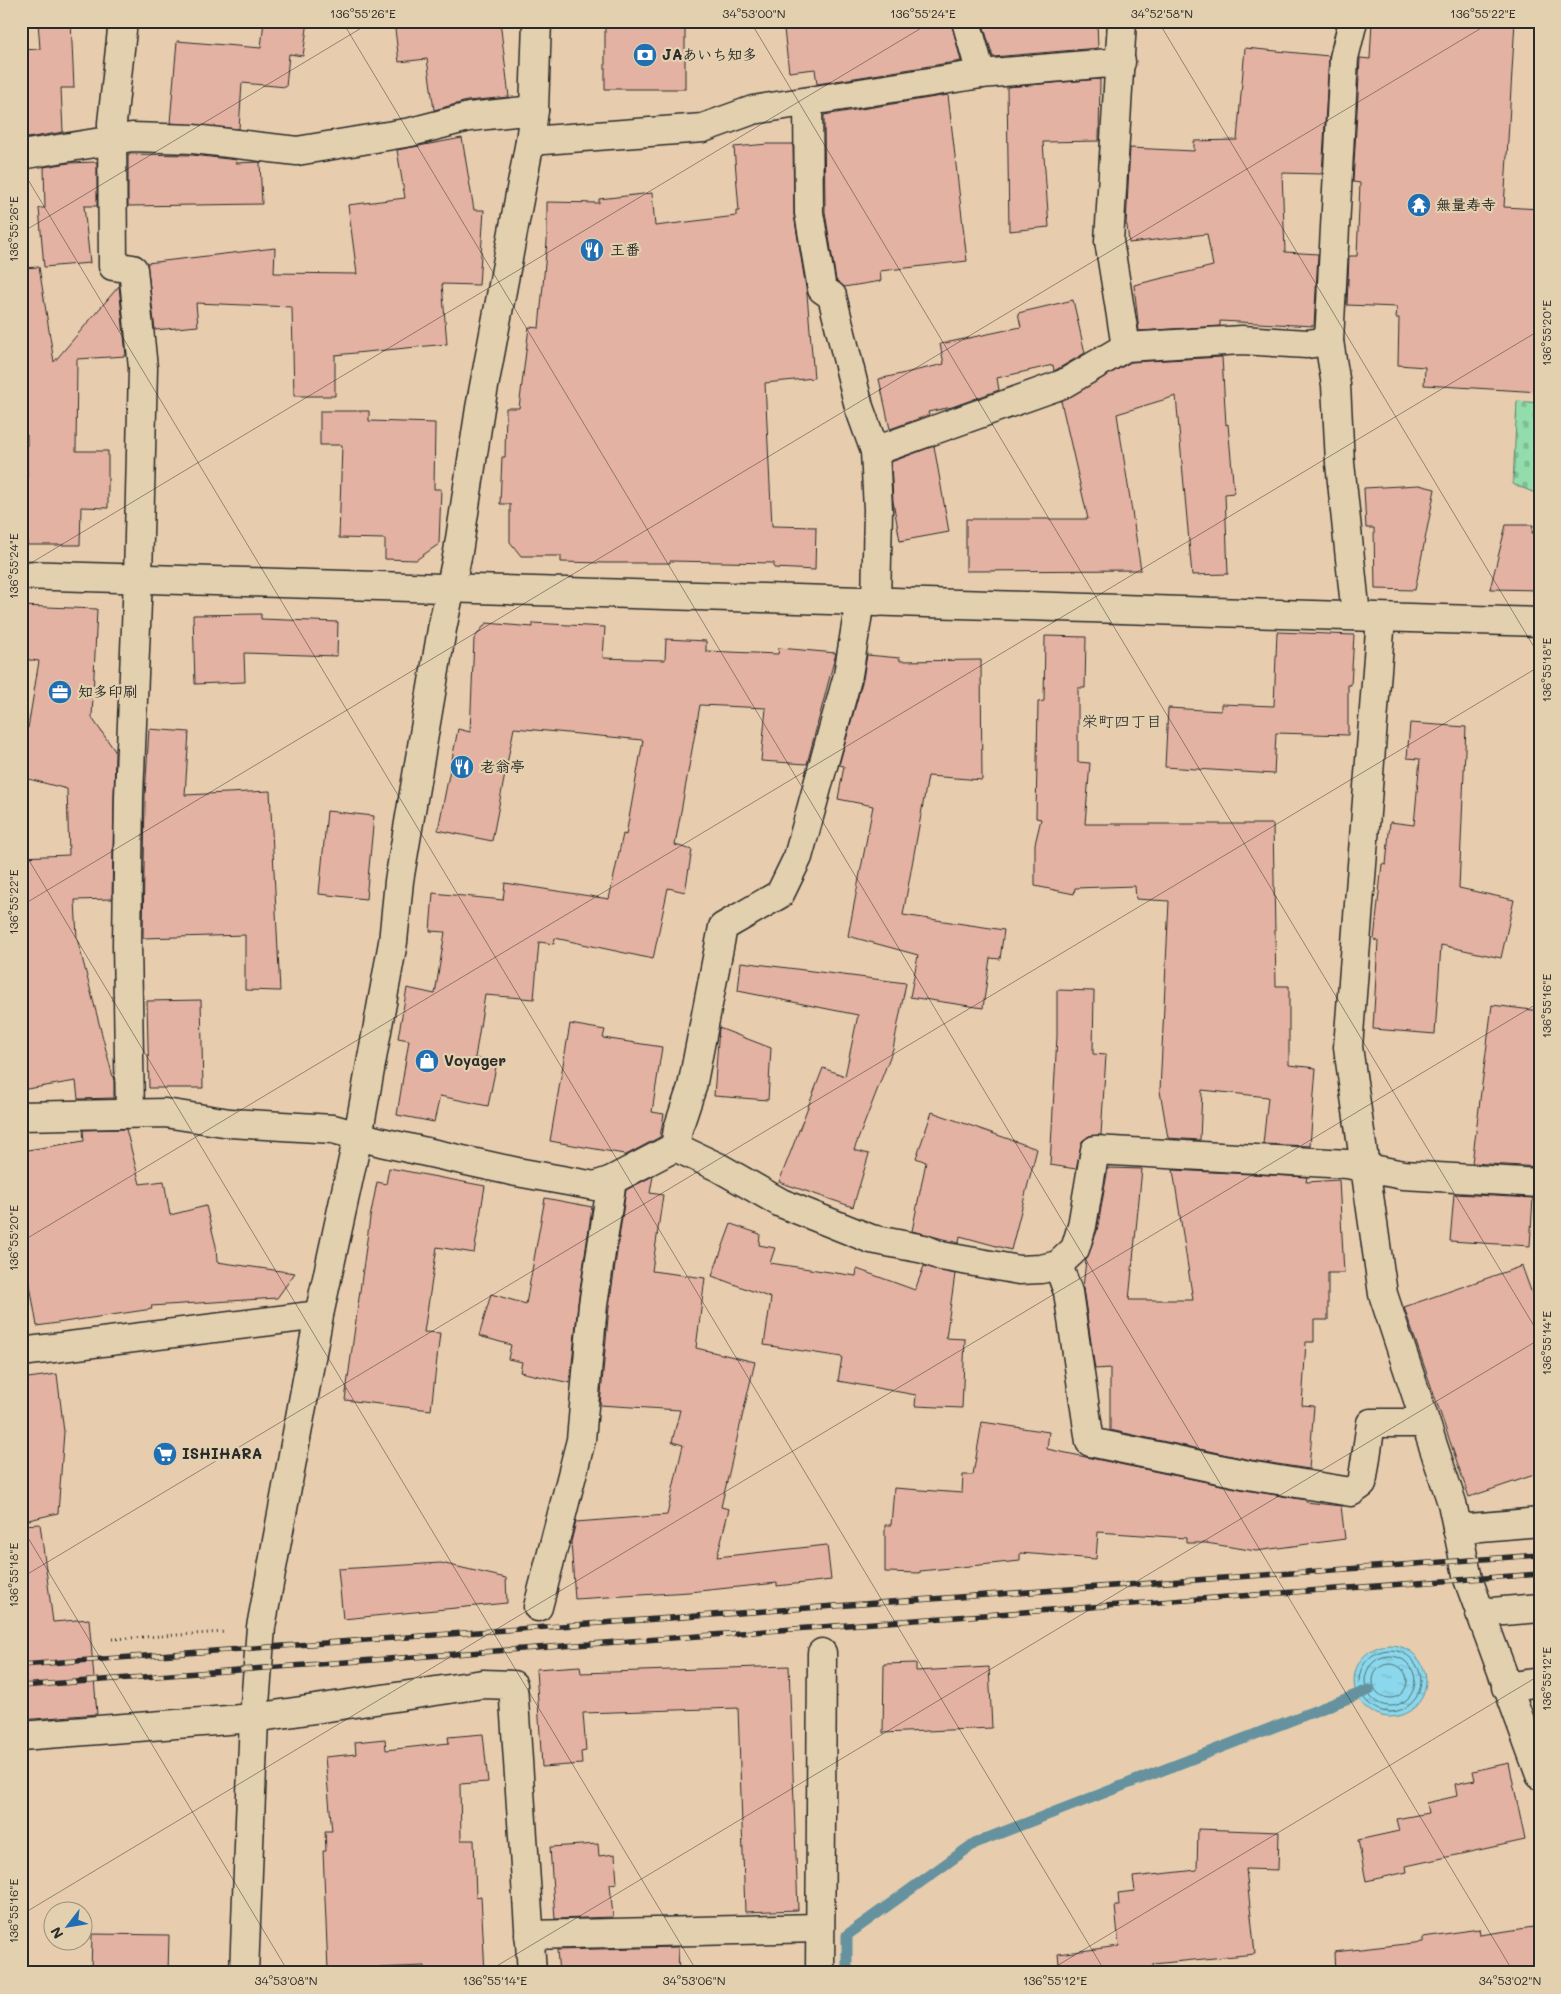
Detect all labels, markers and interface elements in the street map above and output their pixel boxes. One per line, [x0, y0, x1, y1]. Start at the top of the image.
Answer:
text: 136°55'26"E [330, 5, 396, 21]
text: 34°53'00"N [722, 5, 786, 21]
text: 136°55'24"E [890, 5, 956, 21]
text: 34°52'58"N [1131, 5, 1193, 21]
text: 136°55'22"E [1450, 5, 1516, 21]
bank icon: JAあいち知多 [632, 42, 658, 68]
place label: JAあいち知多 [662, 44, 757, 64]
temple icon: 無量寿寺 [1406, 192, 1432, 218]
place label: 無量寿寺 [1436, 194, 1496, 214]
text: 136°55'26"E [5, 196, 21, 262]
restaurant icon: 王番 [579, 237, 605, 263]
place label: 王番 [610, 239, 640, 259]
text: 136°55'20"E [1538, 300, 1554, 366]
text: 136°55'24"E [5, 533, 21, 599]
text: 136°55'18"E [1538, 638, 1554, 702]
office icon: 知多印刷 [47, 679, 73, 705]
place label: 知多印刷 [78, 681, 138, 701]
district label: 栄町四丁目 [1082, 710, 1162, 731]
restaurant icon: 老翁亭 [449, 754, 475, 780]
place label: 老翁亭 [480, 756, 525, 776]
text: 136°55'22"E [5, 869, 21, 935]
text: 136°55'16"E [1538, 974, 1554, 1038]
shop icon: Voyager [414, 1048, 440, 1074]
place label: Voyager [444, 1050, 506, 1070]
text: 136°55'20"E [5, 1205, 21, 1271]
text: 136°55'14"E [1538, 1311, 1554, 1375]
supermarket icon: ISHIHARA [152, 1441, 178, 1467]
place label: ISHIHARA [182, 1443, 262, 1463]
text: 136°55'18"E [5, 1543, 21, 1607]
text: 136°55'12"E [1538, 1647, 1554, 1711]
text: 136°55'16"E [5, 1879, 21, 1943]
north arrow [42, 1902, 92, 1952]
text: N [46, 1923, 67, 1942]
text: 34°53'08"N [254, 1972, 318, 1988]
text: 136°55'14"E [463, 1972, 527, 1988]
text: 34°53'06"N [662, 1972, 726, 1988]
text: 136°55'12"E [1023, 1972, 1087, 1988]
text: 34°53'02"N [1479, 1972, 1541, 1988]

